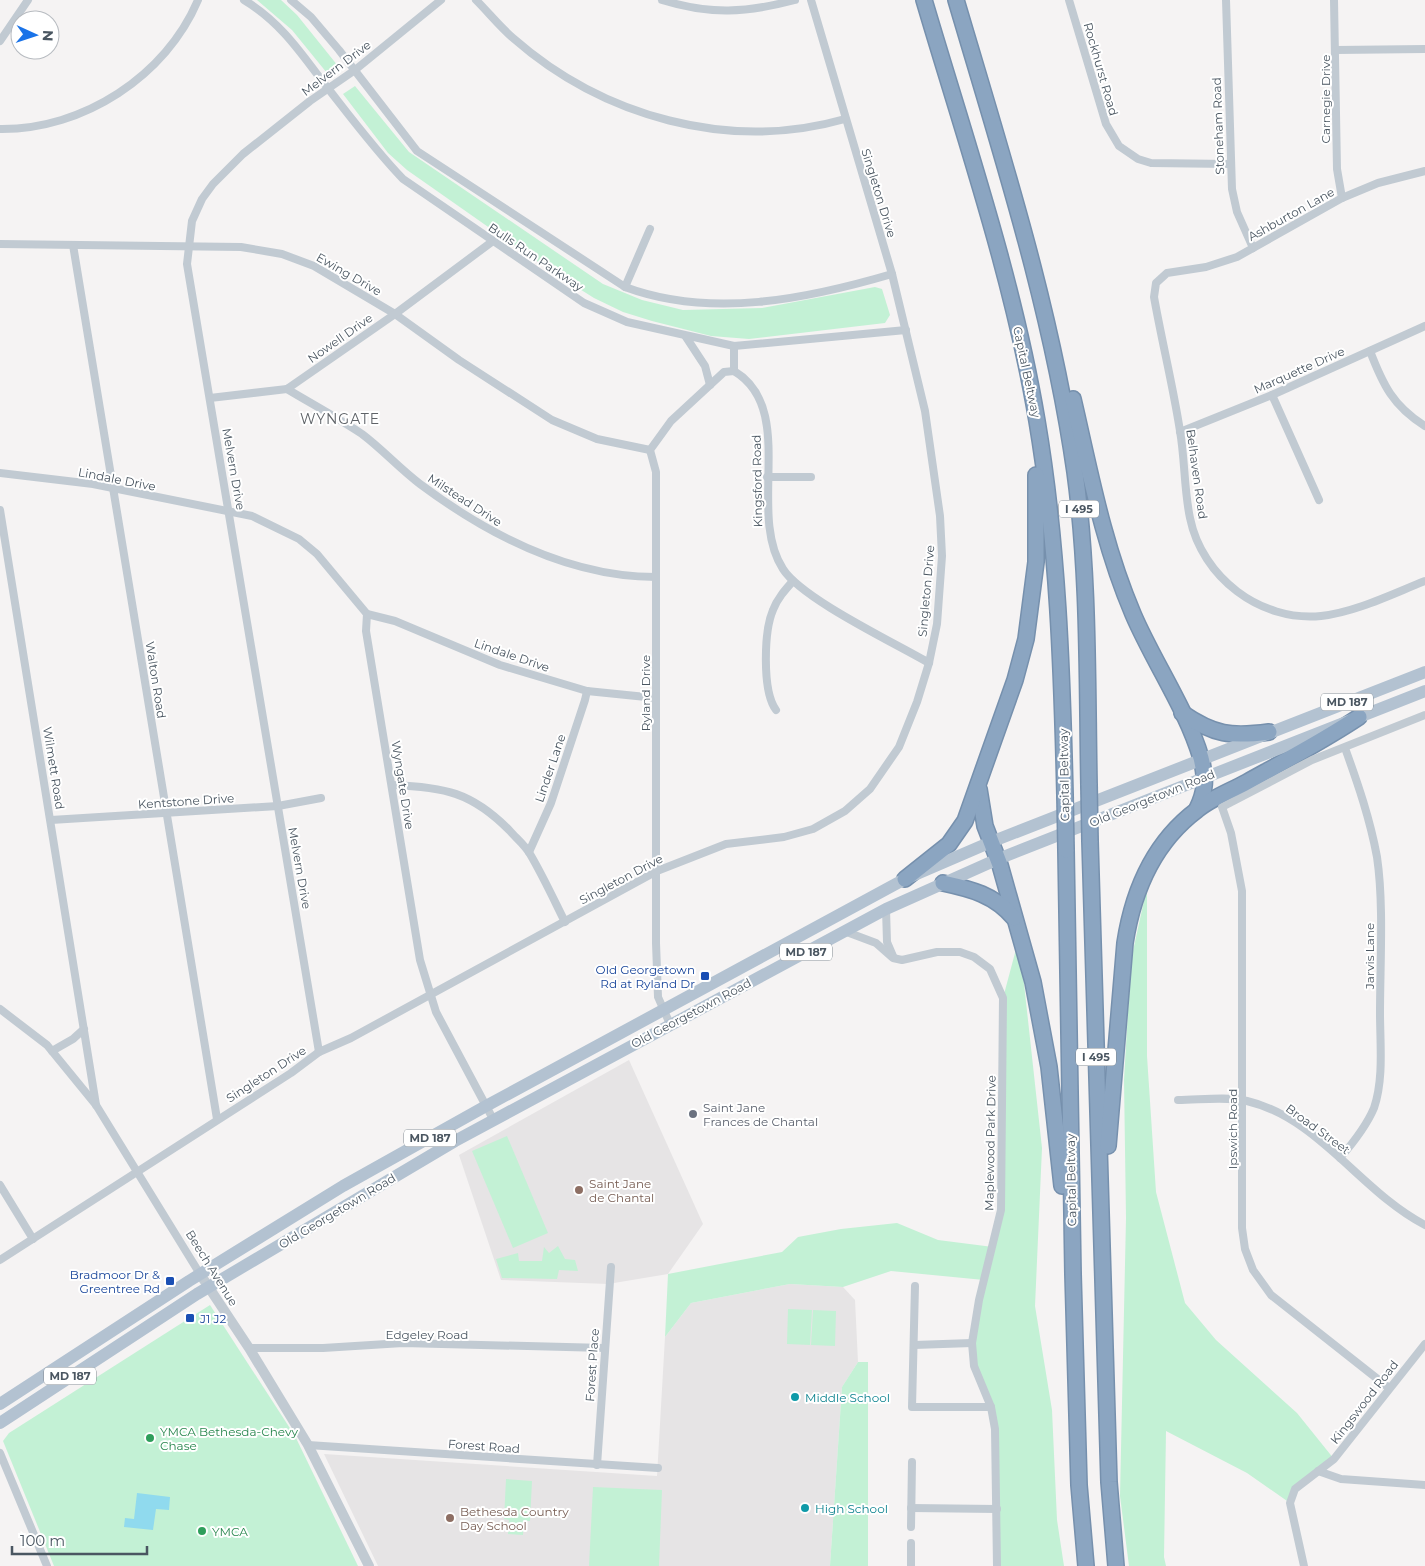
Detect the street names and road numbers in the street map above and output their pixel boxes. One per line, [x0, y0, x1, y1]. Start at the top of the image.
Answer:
street label: Rockhurst Road [1081, 21, 1121, 117]
street label: Melvern Drive [298, 37, 374, 99]
street label: Carnegie Drive [1318, 55, 1333, 143]
street label: Stoneham Road [1209, 77, 1227, 175]
street label: Singleton Drive [858, 147, 900, 239]
street label: Ashburton Lane [1245, 184, 1337, 244]
street label: Bulls Run Parkway [486, 220, 587, 295]
street label: Ewing Drive [314, 249, 384, 299]
street label: Nowell Drive [305, 310, 375, 366]
street label: Capital Beltway [1010, 325, 1044, 419]
street label: Marquette Drive [1251, 343, 1347, 397]
street label: Melvern Drive [219, 427, 249, 511]
street label: Belhaven Road [1183, 428, 1211, 520]
street label: Kingsford Road [749, 435, 765, 527]
street label: Lindale Drive [77, 464, 157, 494]
street label: Milstead Drive [425, 470, 505, 530]
road number: I 495 [1059, 500, 1099, 518]
street label: Singleton Drive [915, 544, 937, 638]
street label: Lindale Drive [472, 635, 552, 675]
street label: Walton Road [143, 640, 169, 720]
street label: Ryland Drive [638, 655, 653, 731]
road number: MD 187 [1321, 694, 1373, 710]
street label: Wilmett Road [40, 726, 68, 810]
street label: Capital Beltway [1056, 728, 1072, 821]
street label: Linder Lane [531, 732, 569, 804]
street label: Wyngate Drive [389, 740, 417, 830]
street label: Old Georgetown Road [1087, 766, 1217, 830]
street label: Kentstone Drive [137, 790, 235, 812]
street label: Melvern Drive [285, 826, 315, 910]
street label: Singleton Drive [577, 851, 665, 907]
street label: Jarvis Lane [1362, 923, 1377, 990]
road number: MD 187 [780, 944, 832, 960]
street label: Old Georgetown Road [628, 975, 754, 1051]
street label: Singleton Drive [223, 1043, 309, 1105]
road number: I 495 [1076, 1048, 1116, 1066]
street label: Maplewood Park Drive [981, 1075, 999, 1211]
street label: Ipswich Road [1225, 1089, 1240, 1169]
street label: Broad Street [1283, 1101, 1353, 1157]
road number: MD 187 [404, 1130, 456, 1146]
street label: Capital Beltway [1063, 1133, 1079, 1226]
street label: Old Georgetown Road [276, 1170, 398, 1252]
street label: Beech Avenue [183, 1227, 241, 1309]
street label: Edgeley Road [386, 1327, 468, 1342]
street label: Forest Place [582, 1328, 602, 1402]
street label: Kingswood Road [1327, 1357, 1401, 1447]
road number: MD 187 [44, 1368, 96, 1384]
street label: Forest Road [448, 1436, 520, 1456]

